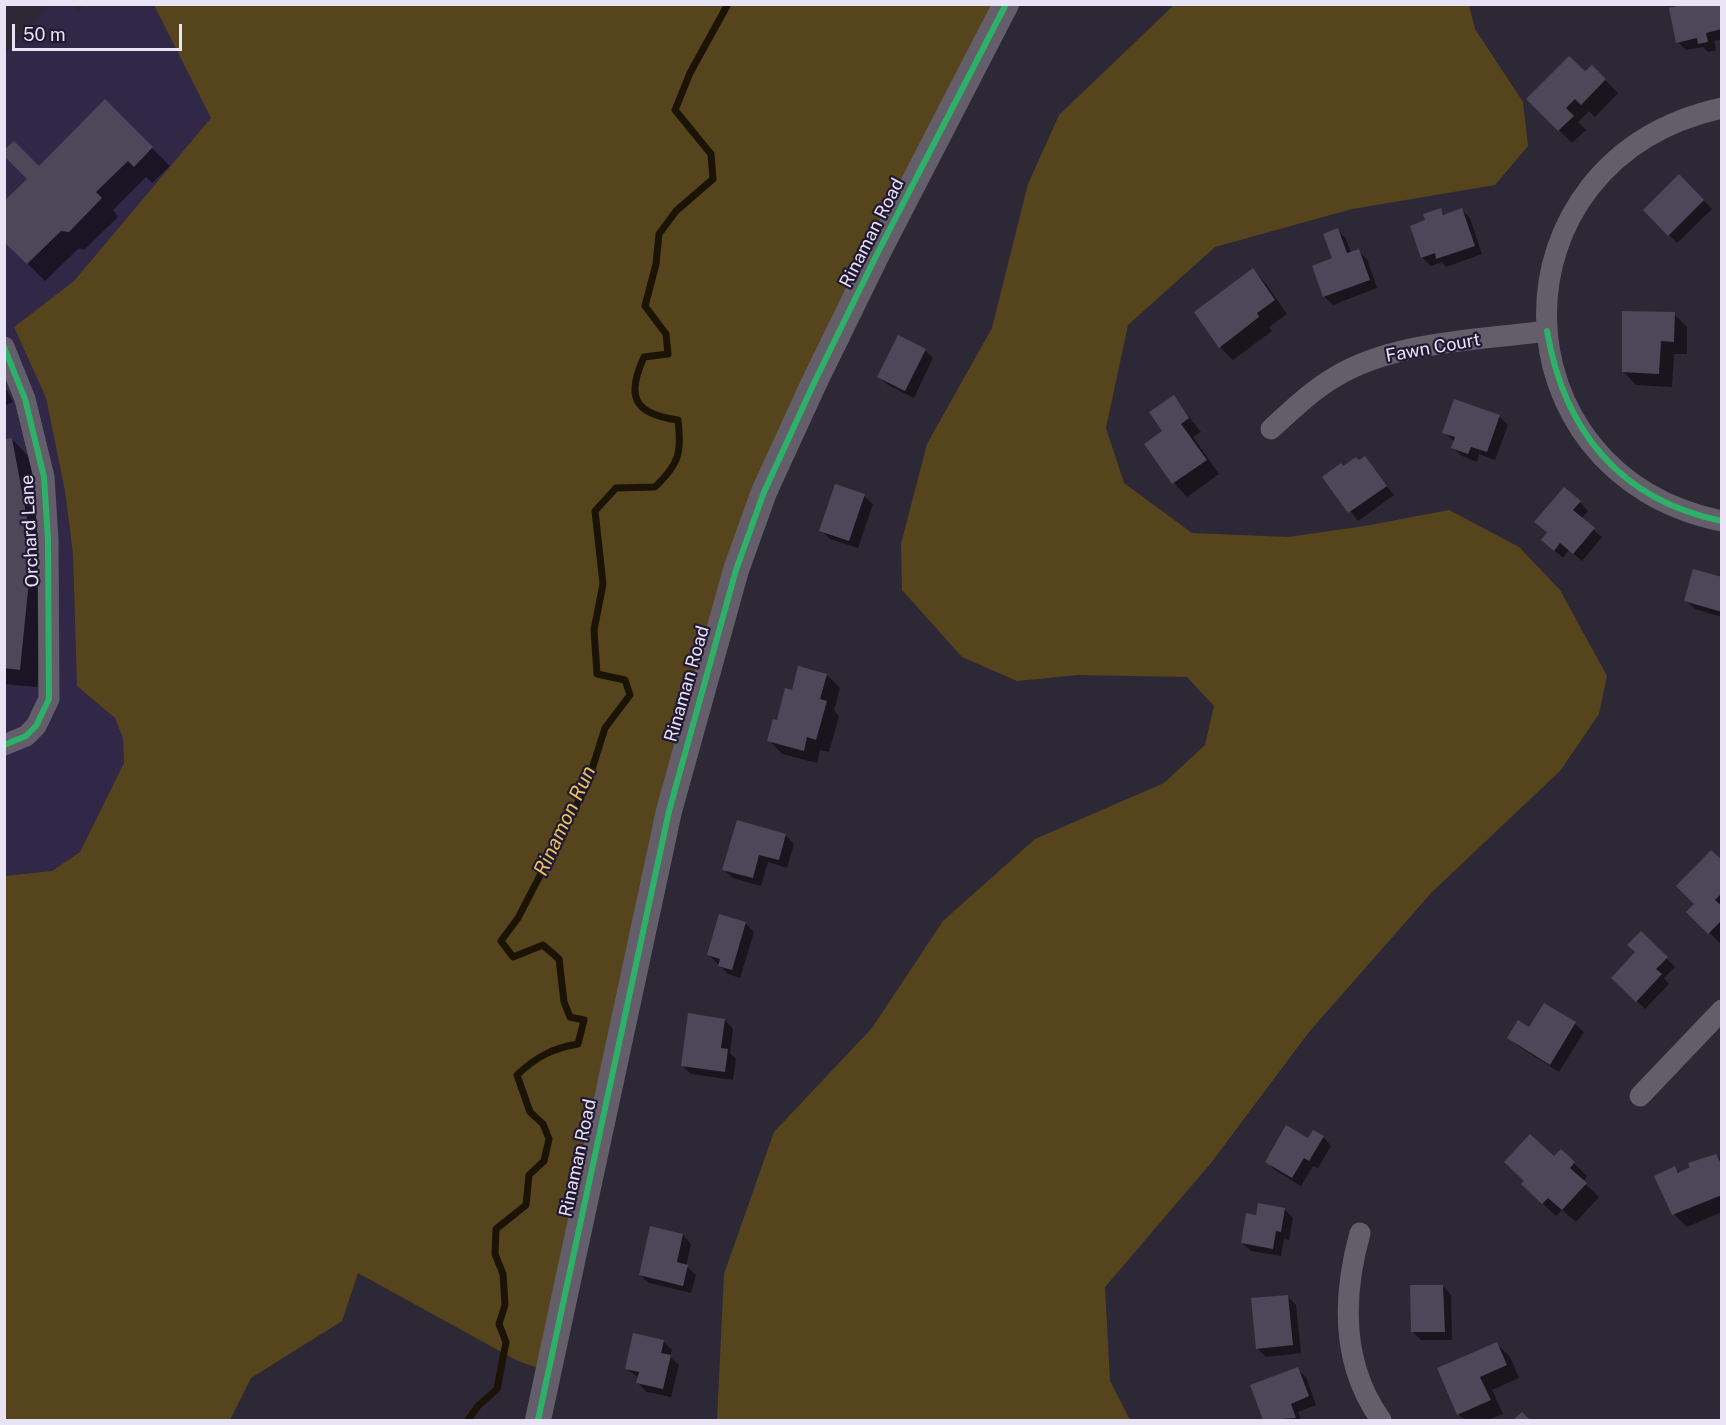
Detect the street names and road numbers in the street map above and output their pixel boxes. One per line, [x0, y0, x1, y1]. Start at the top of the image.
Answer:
street label: Rinaman Road [835, 175, 909, 291]
street label: Fawn Court [1384, 329, 1482, 367]
street label: Orchard Lane [16, 474, 44, 588]
street label: Rinaman Road [660, 623, 714, 745]
street label: Rinaman Road [555, 1097, 601, 1219]

